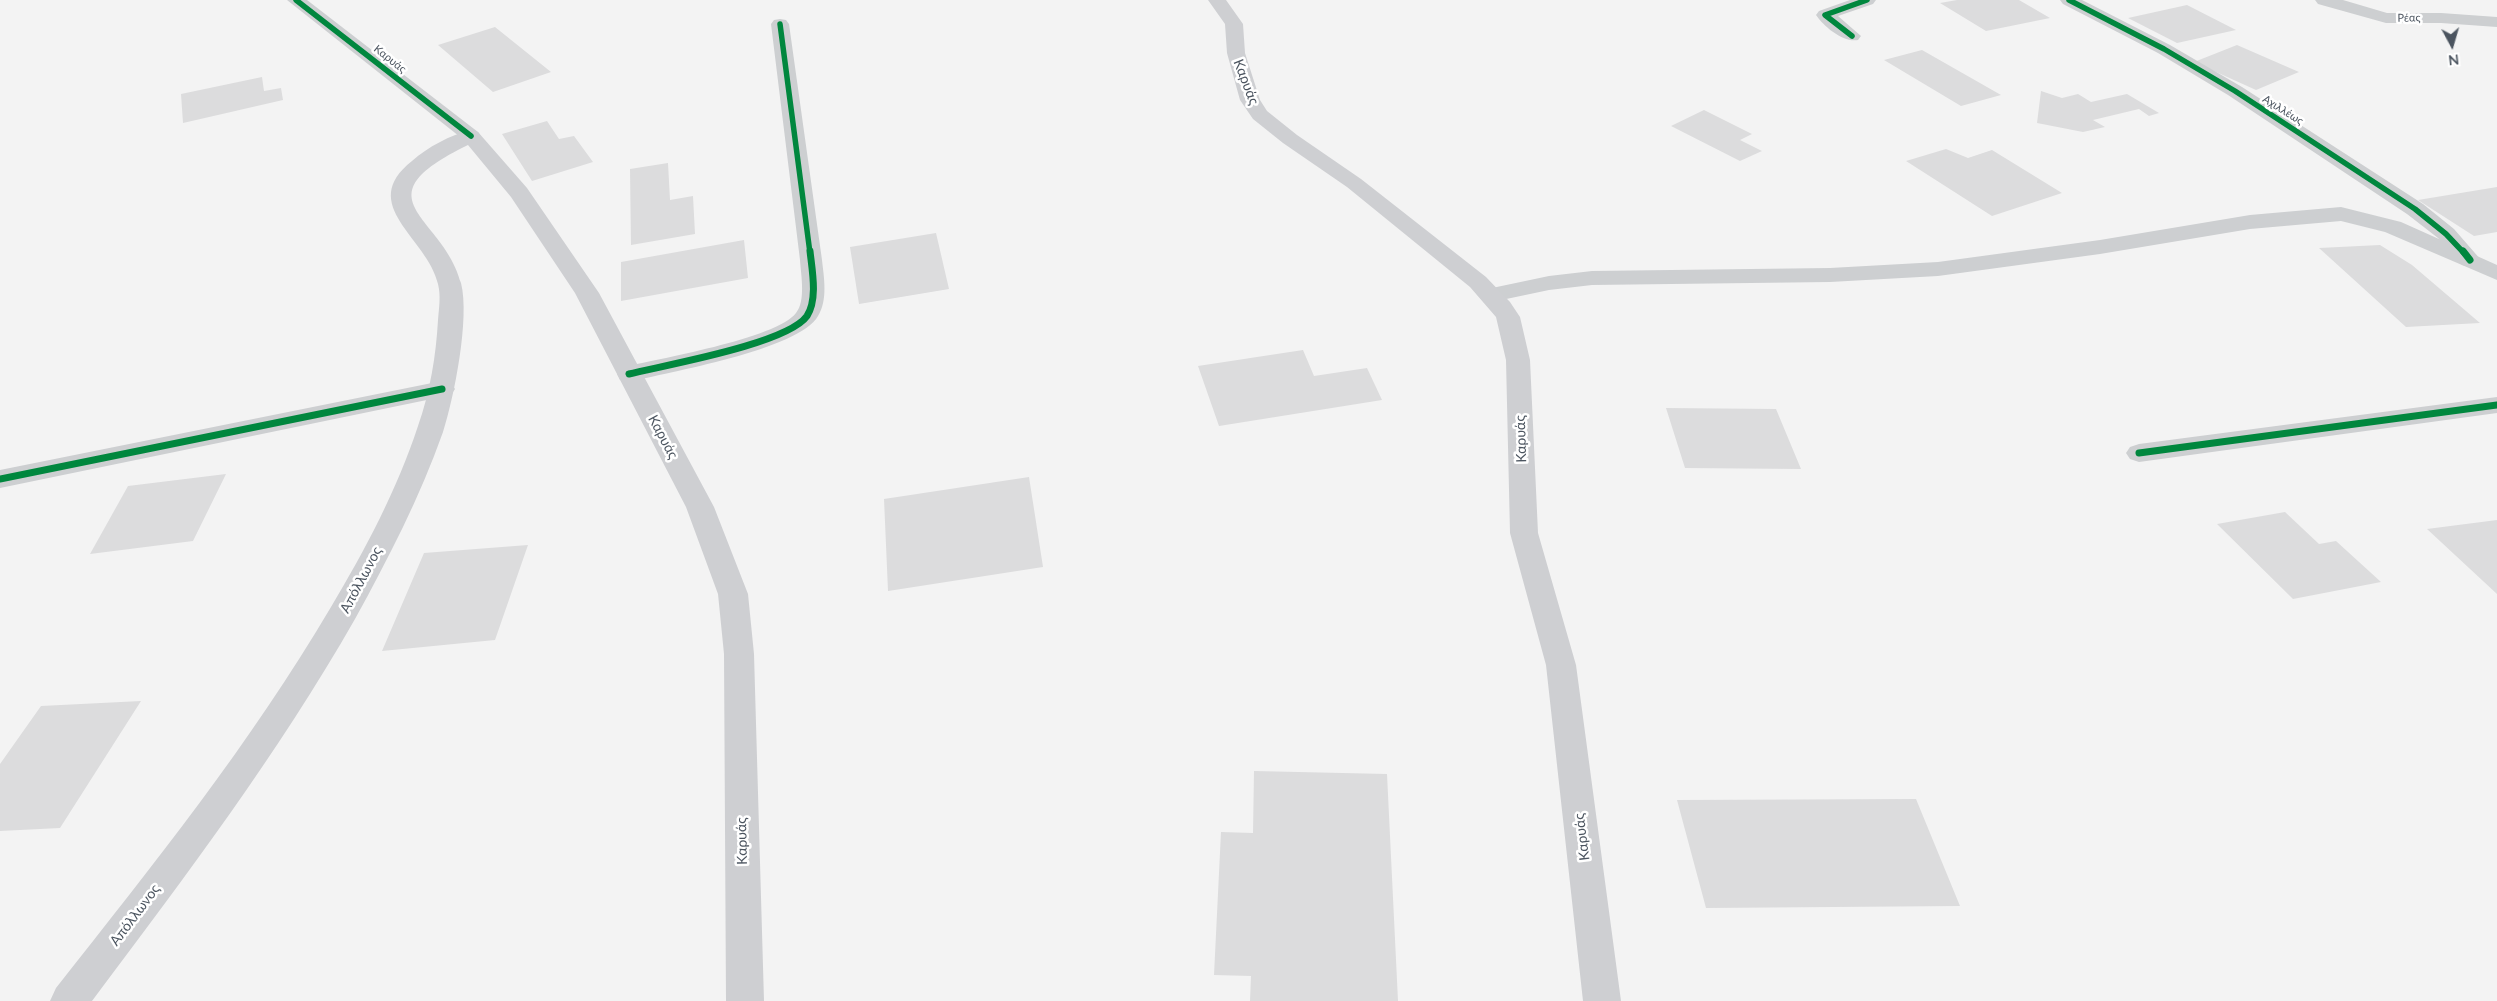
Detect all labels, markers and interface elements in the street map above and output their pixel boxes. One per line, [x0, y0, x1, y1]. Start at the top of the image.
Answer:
street label: Ρέας [2397, 11, 2421, 25]
north arrow [2427, 20, 2477, 70]
street label: Καρυάς [371, 42, 409, 76]
text: N [2447, 51, 2460, 69]
street label: Καρυάς [1230, 57, 1262, 107]
street label: Αχιλλέως [2260, 92, 2306, 128]
street label: Καρυάς [644, 412, 682, 462]
street label: Καρυάς [1512, 415, 1530, 463]
street label: Απόλλωνος [337, 544, 385, 616]
street label: Καρυάς [1571, 812, 1593, 862]
street label: Καρυάς [733, 817, 751, 865]
street label: Απόλλωνος [106, 881, 164, 949]

